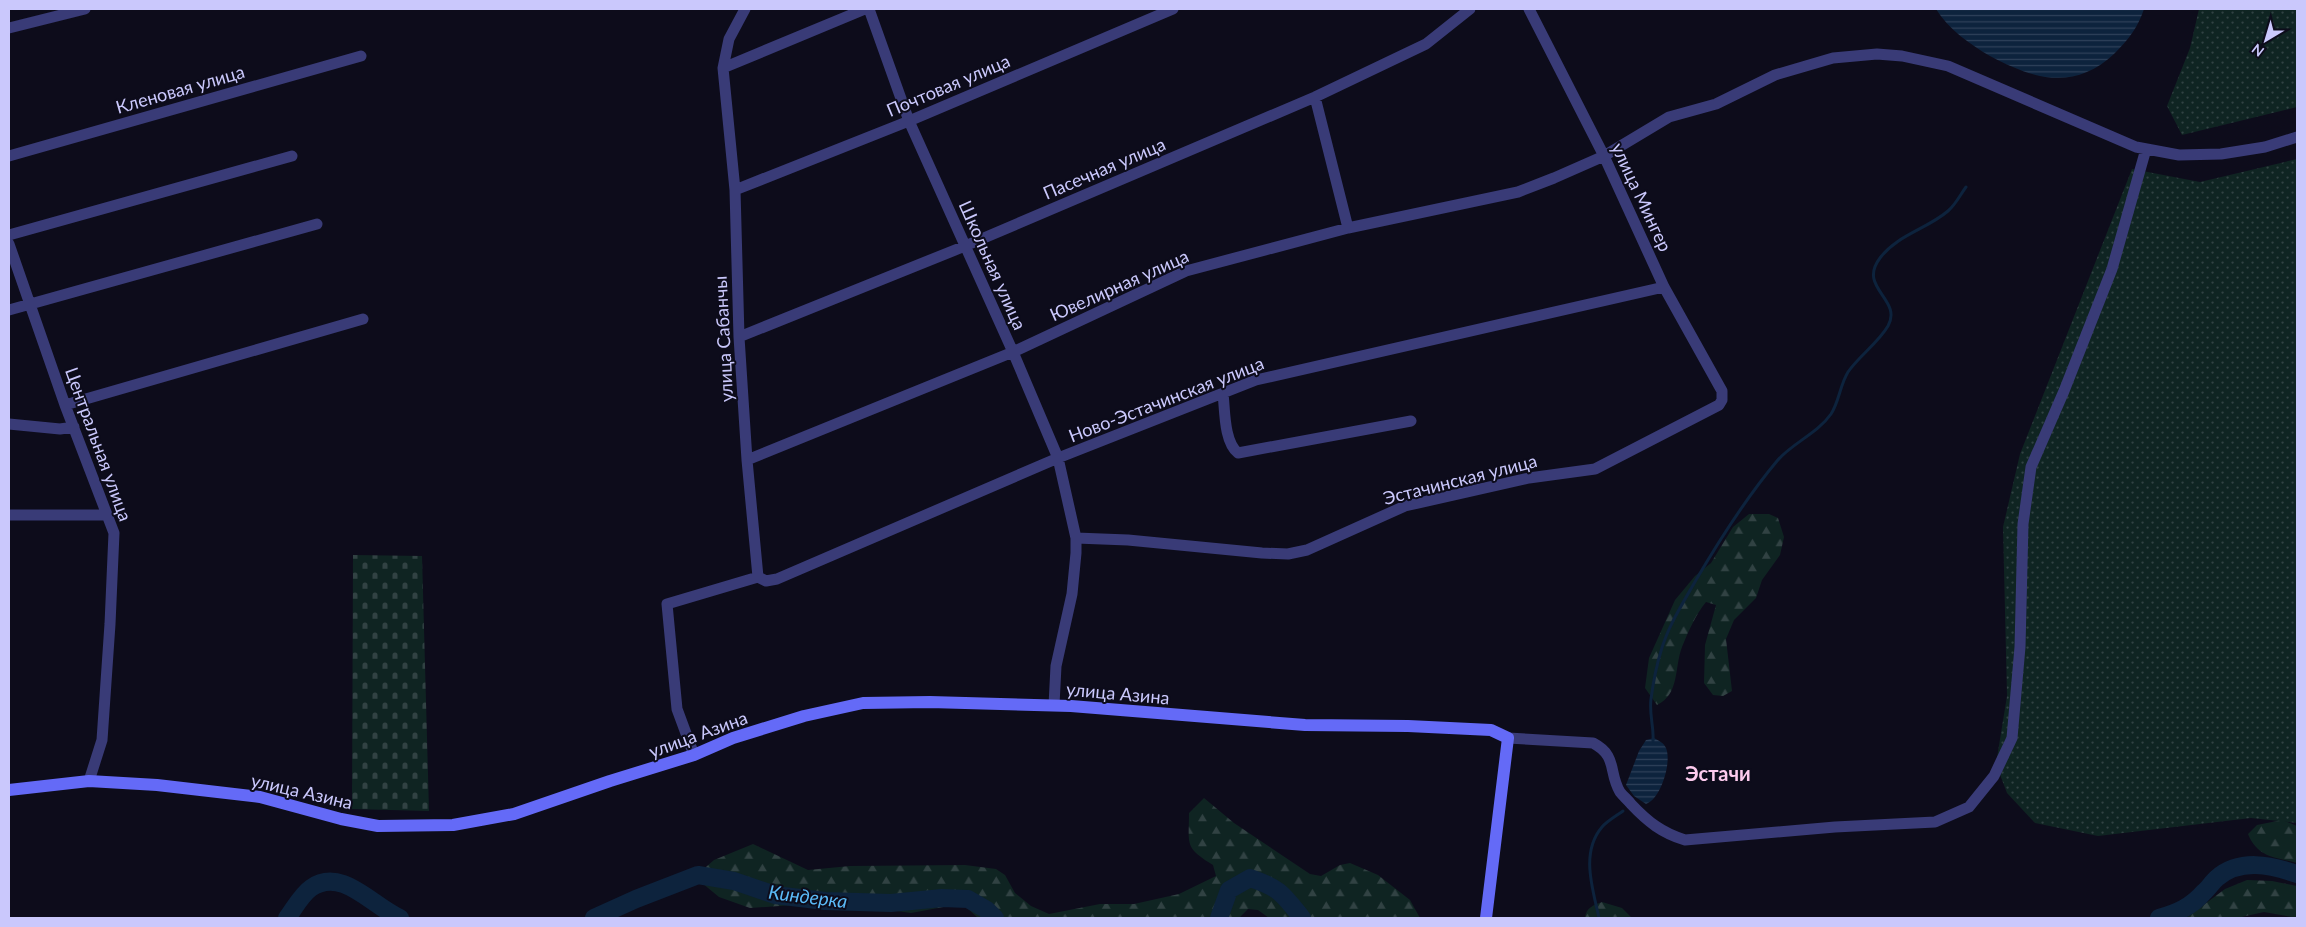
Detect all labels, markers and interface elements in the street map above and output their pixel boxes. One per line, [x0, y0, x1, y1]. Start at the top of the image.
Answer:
north arrow [2241, 15, 2291, 65]
text: N [2248, 41, 2267, 61]
street label: Почтовая улица [883, 49, 1013, 121]
street label: Кленовая улица [113, 60, 247, 118]
street label: Пасечная улица [1039, 132, 1169, 204]
street label: улица Мингер [1607, 139, 1677, 255]
street label: Школьная улица [955, 197, 1031, 333]
street label: Ювелирная улица [1046, 244, 1192, 326]
street label: улица Сабанчы [709, 275, 737, 403]
street label: Ново-Эстачинская улица [1065, 352, 1267, 446]
street label: Центральная улица [61, 364, 137, 524]
street label: Эстачинская улица [1381, 449, 1539, 509]
street label: улица Азина [1066, 678, 1170, 708]
street label: улица Азина [646, 706, 750, 762]
district label: Эстачи [1685, 761, 1751, 785]
street label: улица Азина [249, 769, 355, 813]
water label: Киндерка [767, 880, 849, 912]

